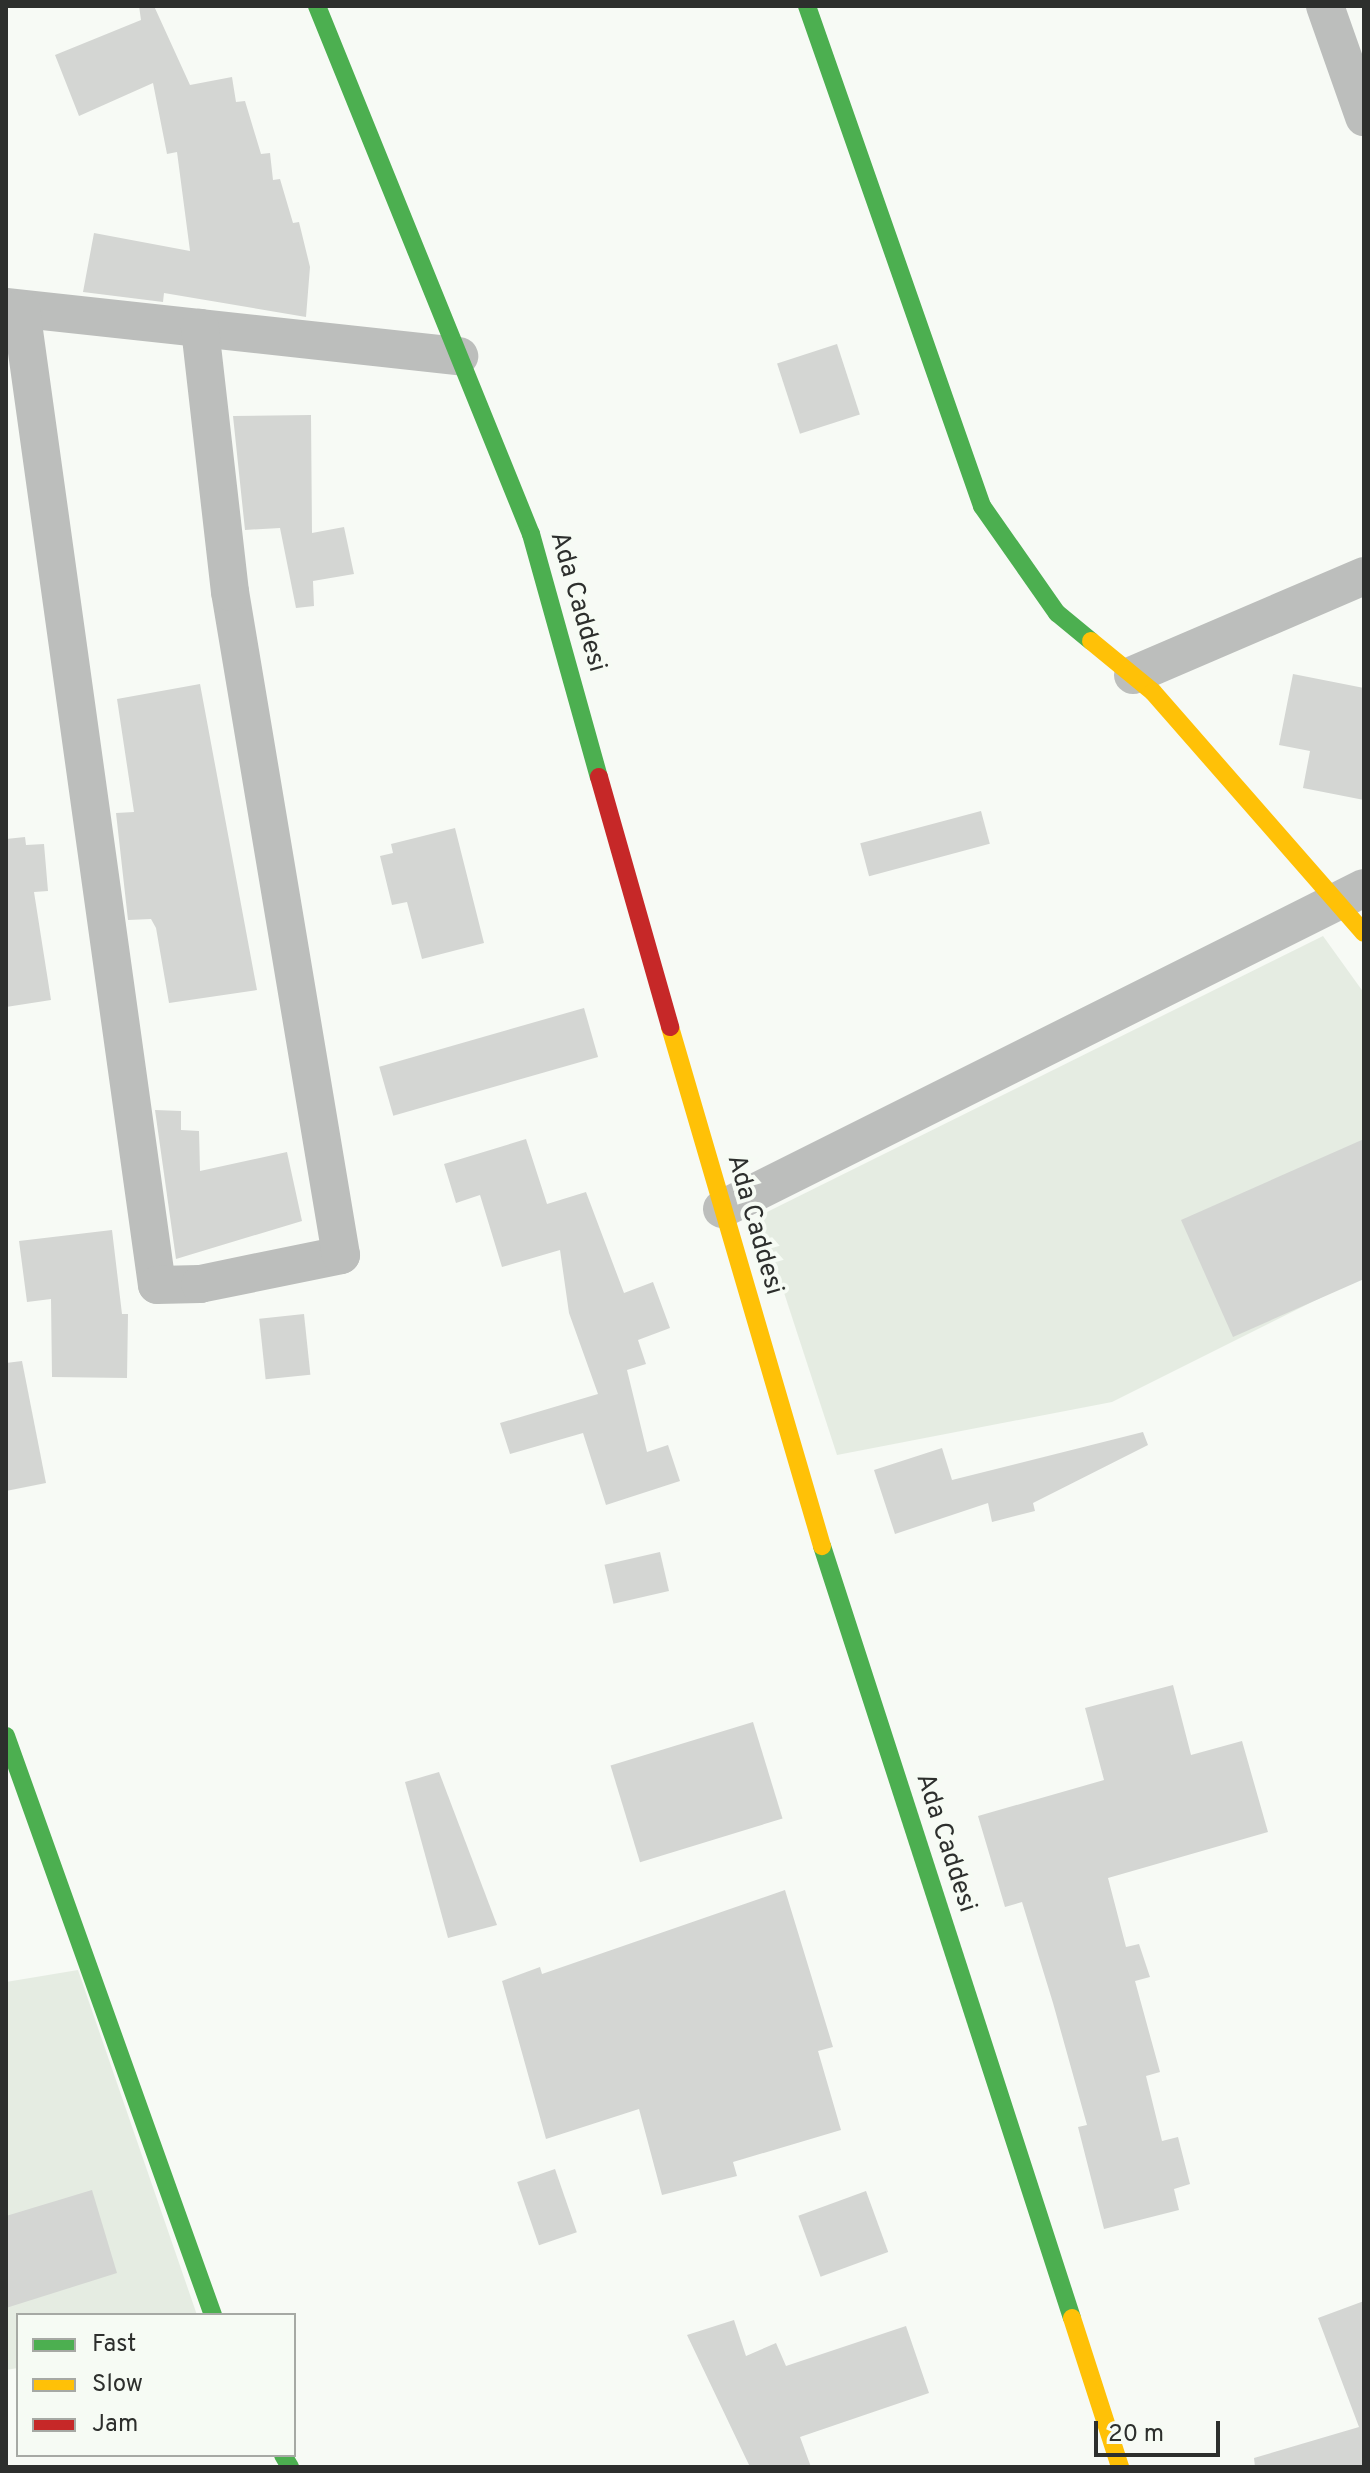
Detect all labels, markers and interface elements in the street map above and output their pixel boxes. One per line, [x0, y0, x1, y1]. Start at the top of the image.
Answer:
street label: Ada Caddesi [542, 528, 612, 676]
street label: Ada Caddesi [719, 1151, 789, 1299]
street label: Ada Caddesi [908, 1769, 982, 1917]
legend [16, 2313, 296, 2457]
text: Fast [92, 2330, 136, 2360]
text: Slow [92, 2370, 143, 2400]
scale bar [1098, 2405, 1224, 2455]
text: Jam [92, 2410, 138, 2440]
text: 20 m [1108, 2420, 1164, 2450]

